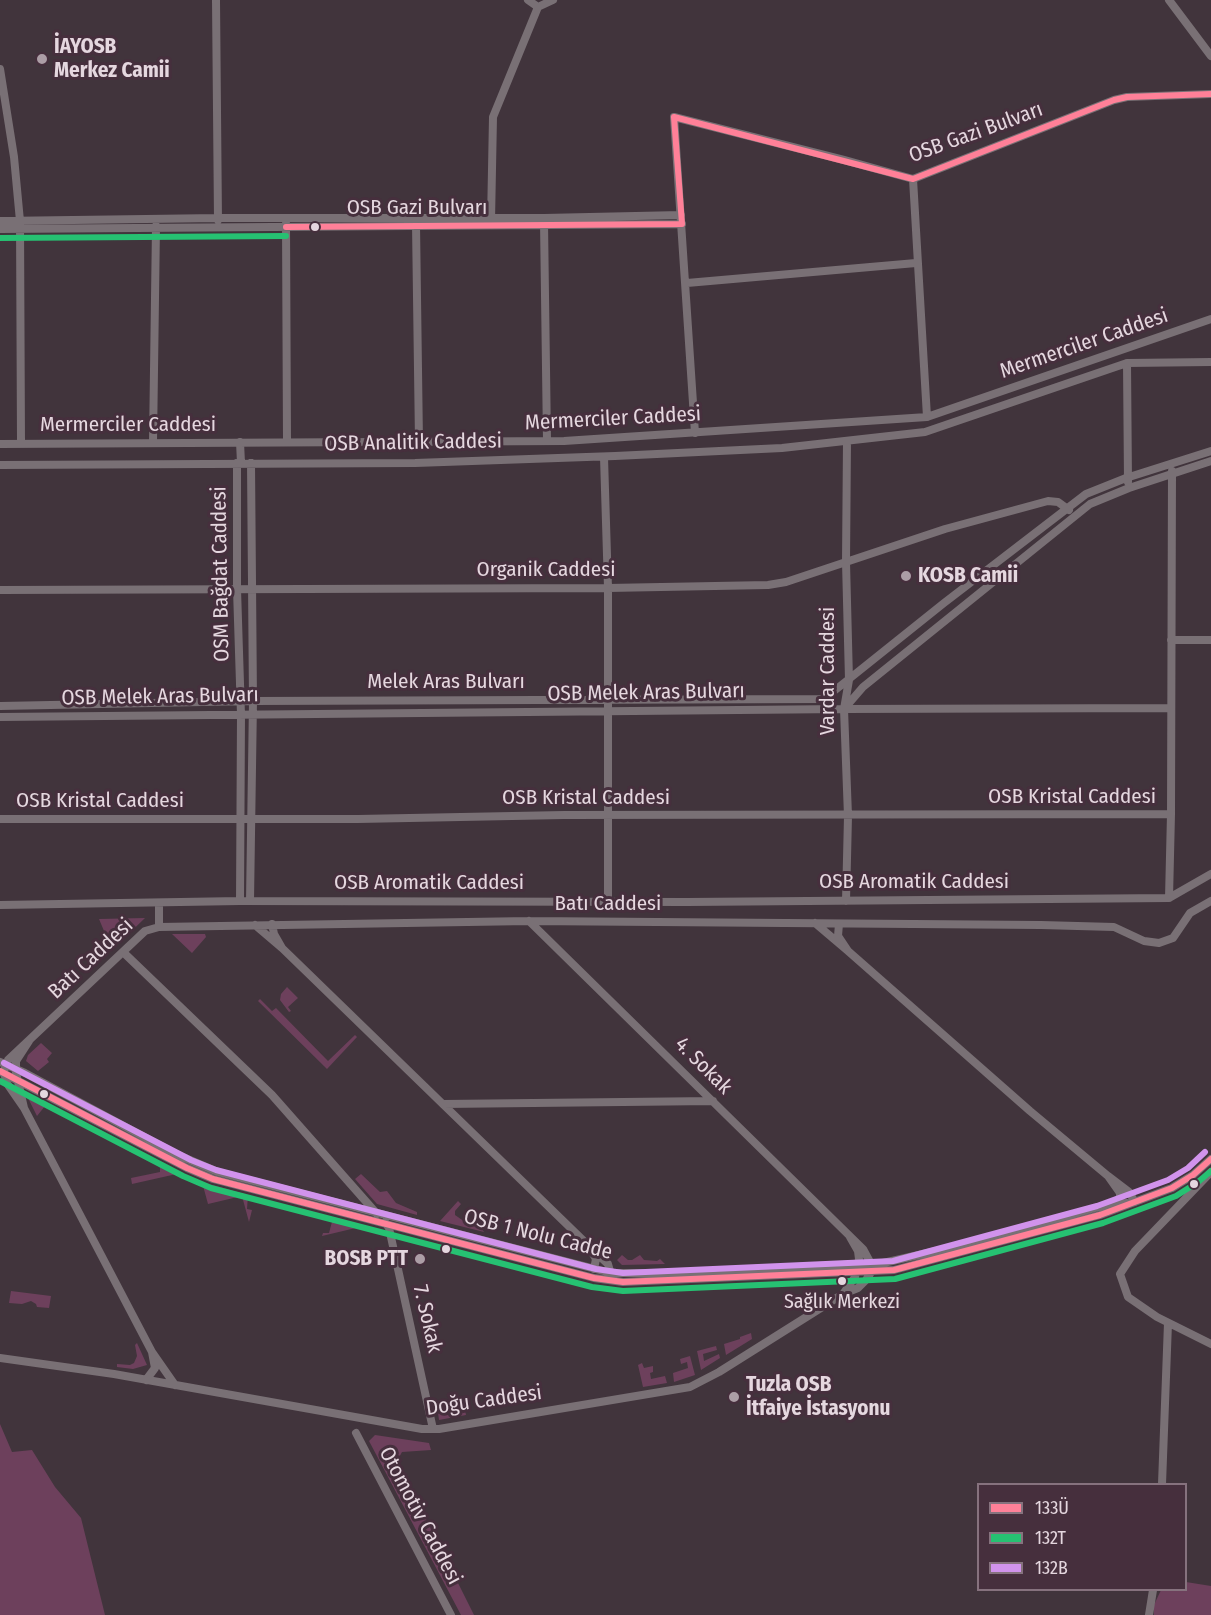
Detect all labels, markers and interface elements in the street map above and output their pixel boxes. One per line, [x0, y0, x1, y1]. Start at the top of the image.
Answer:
place label: İAYOSB Merkez Camii [54, 34, 170, 84]
marker: İAYOSB Merkez Camii [35, 52, 49, 66]
street label: OSB Gazi Bulvarı [906, 97, 1046, 169]
street label: OSB Gazi Bulvarı [347, 195, 487, 221]
unlabelled marker [309, 221, 321, 233]
street label: Mermerciler Caddesi [997, 303, 1171, 385]
street label: Mermerciler Caddesi [524, 402, 702, 436]
street label: Mermerciler Caddesi [40, 412, 216, 438]
street label: OSB Analitik Caddesi [324, 429, 502, 457]
street label: OSM Bağdat Caddesi [207, 486, 235, 662]
street label: Organik Caddesi [477, 557, 615, 583]
place label: KOSB Camii [918, 563, 1018, 589]
marker: KOSB Camii [899, 569, 913, 583]
street label: Vardar Caddesi [815, 607, 841, 735]
street label: Melek Aras Bulvarı [367, 669, 525, 695]
street label: OSB Melek Aras Bulvarı [547, 679, 745, 707]
street label: OSB Melek Aras Bulvarı [61, 683, 259, 711]
street label: OSB Kristal Caddesi [988, 784, 1156, 810]
street label: OSB Kristal Caddesi [502, 785, 670, 811]
street label: OSB Kristal Caddesi [16, 788, 184, 814]
street label: OSB Aromatik Caddesi [819, 869, 1009, 895]
street label: OSB Aromatik Caddesi [334, 870, 524, 896]
street label: Batı Caddesi [555, 891, 661, 917]
street label: Batı Caddesi [43, 913, 139, 1005]
street label: 4. Sokak [669, 1032, 737, 1100]
unlabelled marker [38, 1088, 50, 1100]
unlabelled marker [1188, 1178, 1200, 1190]
street label: OSB 1 Nolu Cadde [461, 1204, 615, 1266]
unlabelled marker [440, 1243, 452, 1255]
place label: BOSB PTT [324, 1246, 408, 1272]
marker: BOSB PTT [413, 1252, 427, 1266]
marker: Sağlık Merkezi [836, 1275, 848, 1287]
street label: 7. Sokak [407, 1283, 447, 1355]
place label: Sağlık Merkezi [784, 1290, 900, 1314]
place label: Tuzla OSB İtfaiye İstasyonu [746, 1372, 890, 1422]
street label: Doğu Caddesi [424, 1380, 544, 1422]
marker: Tuzla OSB İtfaiye İstasyonu [727, 1390, 741, 1404]
street label: Otomotiv Caddesi [373, 1443, 467, 1589]
legend [977, 1483, 1187, 1591]
text: 133Ü [1035, 1497, 1069, 1519]
text: 132T [1035, 1527, 1066, 1549]
text: 132B [1035, 1557, 1068, 1579]

